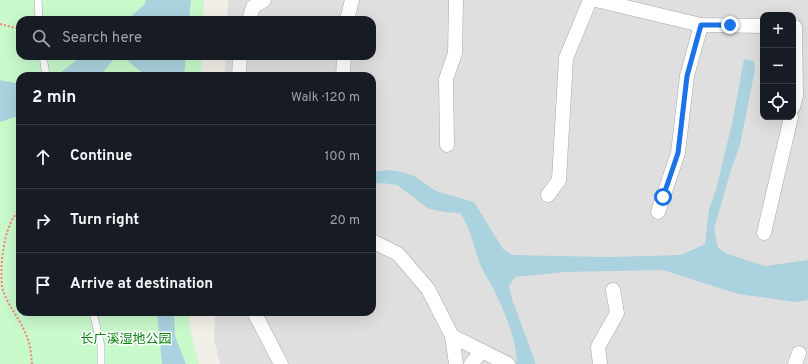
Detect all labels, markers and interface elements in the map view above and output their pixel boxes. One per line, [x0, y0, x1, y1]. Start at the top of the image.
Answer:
map controls [760, 12, 796, 120]
button: + [760, 12, 796, 48]
search box [16, 16, 376, 60]
route end [721, 16, 739, 34]
icon: search [30, 27, 52, 49]
text: Search here [62, 29, 142, 48]
button: − [760, 48, 796, 84]
button: locate [760, 84, 796, 120]
text: 2 min [32, 87, 76, 109]
text: Walk · 120 m [291, 90, 360, 106]
icon: ahead [32, 146, 54, 168]
text: Continue [70, 147, 132, 166]
text: 100 m [324, 149, 360, 165]
route start [654, 188, 672, 206]
icon: right [32, 210, 54, 232]
text: Turn right [70, 211, 139, 230]
text: 20 m [330, 213, 360, 229]
icon: arrive [32, 274, 54, 296]
text: Arrive at destination [70, 275, 213, 294]
park label: 长广溪湿地公园 [80, 332, 172, 348]

